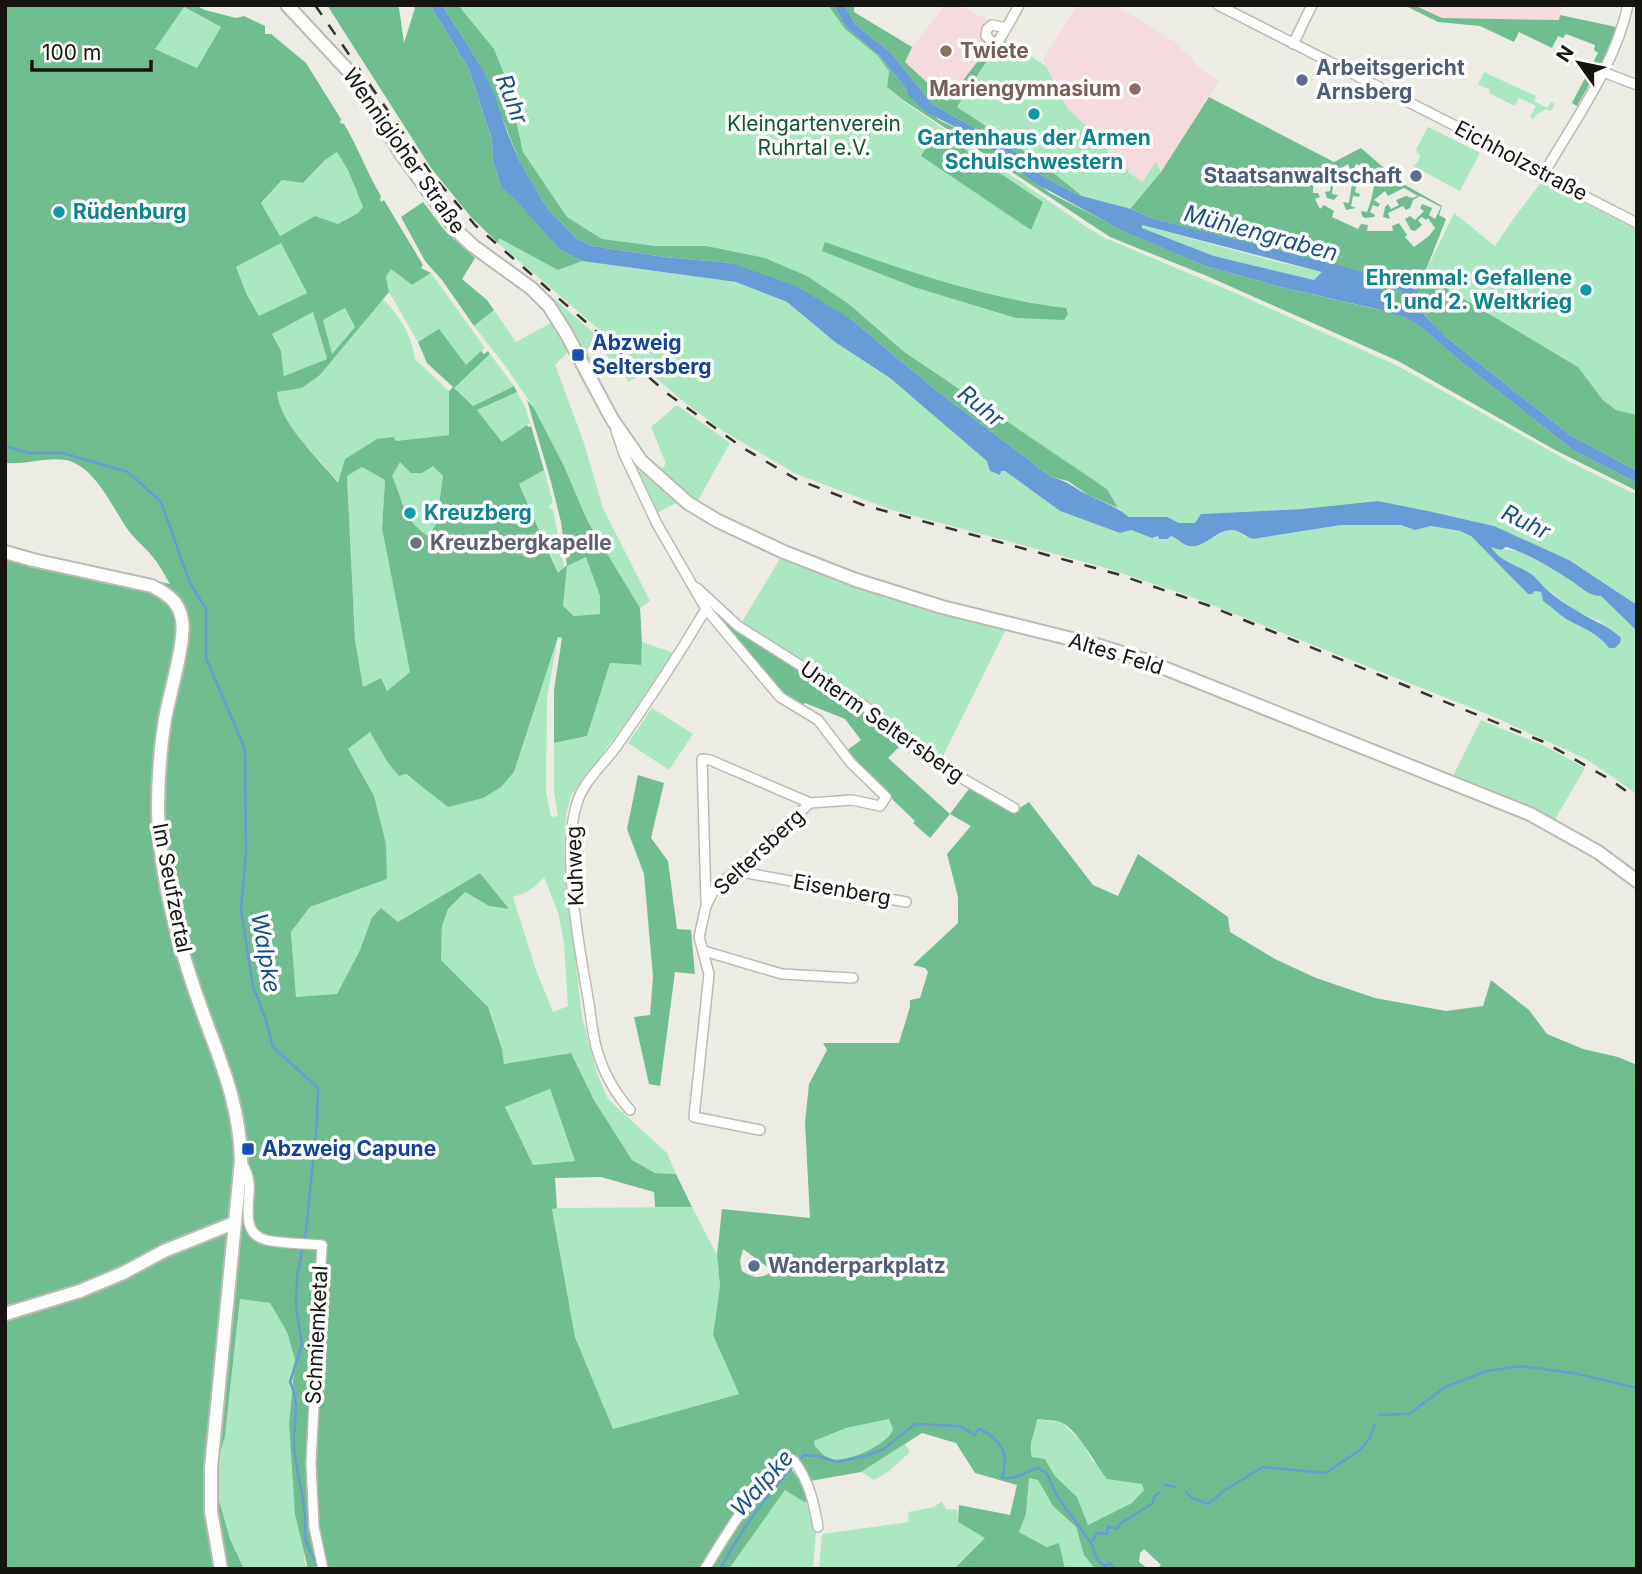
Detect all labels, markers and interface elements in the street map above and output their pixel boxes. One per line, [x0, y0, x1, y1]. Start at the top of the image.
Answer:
scale bar [32, 28, 150, 72]
north arrow [1544, 28, 1614, 98]
place label: Twiete [960, 38, 1029, 63]
text: 100 m [42, 40, 101, 65]
text: N [1552, 42, 1579, 66]
marker: Twiete [938, 43, 954, 59]
place label: Arbeitsgericht Arnsberg [1316, 55, 1465, 104]
street label: Wennigloher Straße [338, 63, 471, 238]
water label: Ruhr [490, 70, 535, 129]
marker: Arbeitsgericht Arnsberg [1294, 72, 1310, 88]
place label: Mariengymnasium [929, 76, 1121, 101]
marker: Mariengymnasium [1127, 81, 1143, 97]
marker: Gartenhaus der Armen Schulschwestern [1026, 106, 1042, 122]
park label: Kleingartenverein Ruhrtal e.V. [727, 111, 901, 160]
street label: Eichholzstraße [1451, 115, 1592, 206]
place label: Gartenhaus der Armen Schulschwestern [917, 125, 1151, 174]
place label: Staatsanwaltschaft [1203, 163, 1402, 188]
marker: Staatsanwaltschaft [1408, 168, 1424, 184]
place label: Rüdenburg [73, 199, 186, 224]
water label: Mühlengraben [1181, 199, 1341, 267]
marker: Rüdenburg [51, 204, 67, 220]
place label: Ehrenmal: Gefallene 1. und 2. Weltkrieg [1366, 265, 1572, 314]
marker: Ehrenmal: Gefallene 1. und 2. Weltkrieg [1578, 282, 1594, 298]
place label: Abzweig Seltersberg [592, 330, 712, 379]
marker: Abzweig Seltersberg [570, 347, 586, 363]
water label: Ruhr [952, 379, 1011, 434]
water label: Ruhr [1497, 498, 1556, 546]
place label: Kreuzberg [424, 500, 532, 525]
marker: Kreuzberg [402, 505, 418, 521]
place label: Kreuzbergkapelle [430, 530, 612, 555]
marker: Kreuzbergkapelle [408, 535, 424, 551]
street label: Altes Feld [1066, 627, 1166, 680]
street label: Unterm Seltersberg [796, 656, 969, 787]
street label: Seltersberg [708, 803, 809, 900]
street label: Im Seufzertal [148, 821, 197, 955]
street label: Kuhweg [561, 826, 588, 907]
street label: Eisenberg [791, 869, 893, 910]
water label: Walpke [245, 911, 287, 995]
place label: Abzweig Capune [262, 1136, 436, 1161]
marker: Abzweig Capune [240, 1141, 256, 1157]
place label: Wanderparkplatz [768, 1253, 946, 1278]
marker: Wanderparkplatz [746, 1258, 762, 1274]
street label: Schmiemketal [300, 1265, 333, 1405]
water label: Walpke [725, 1444, 799, 1522]

